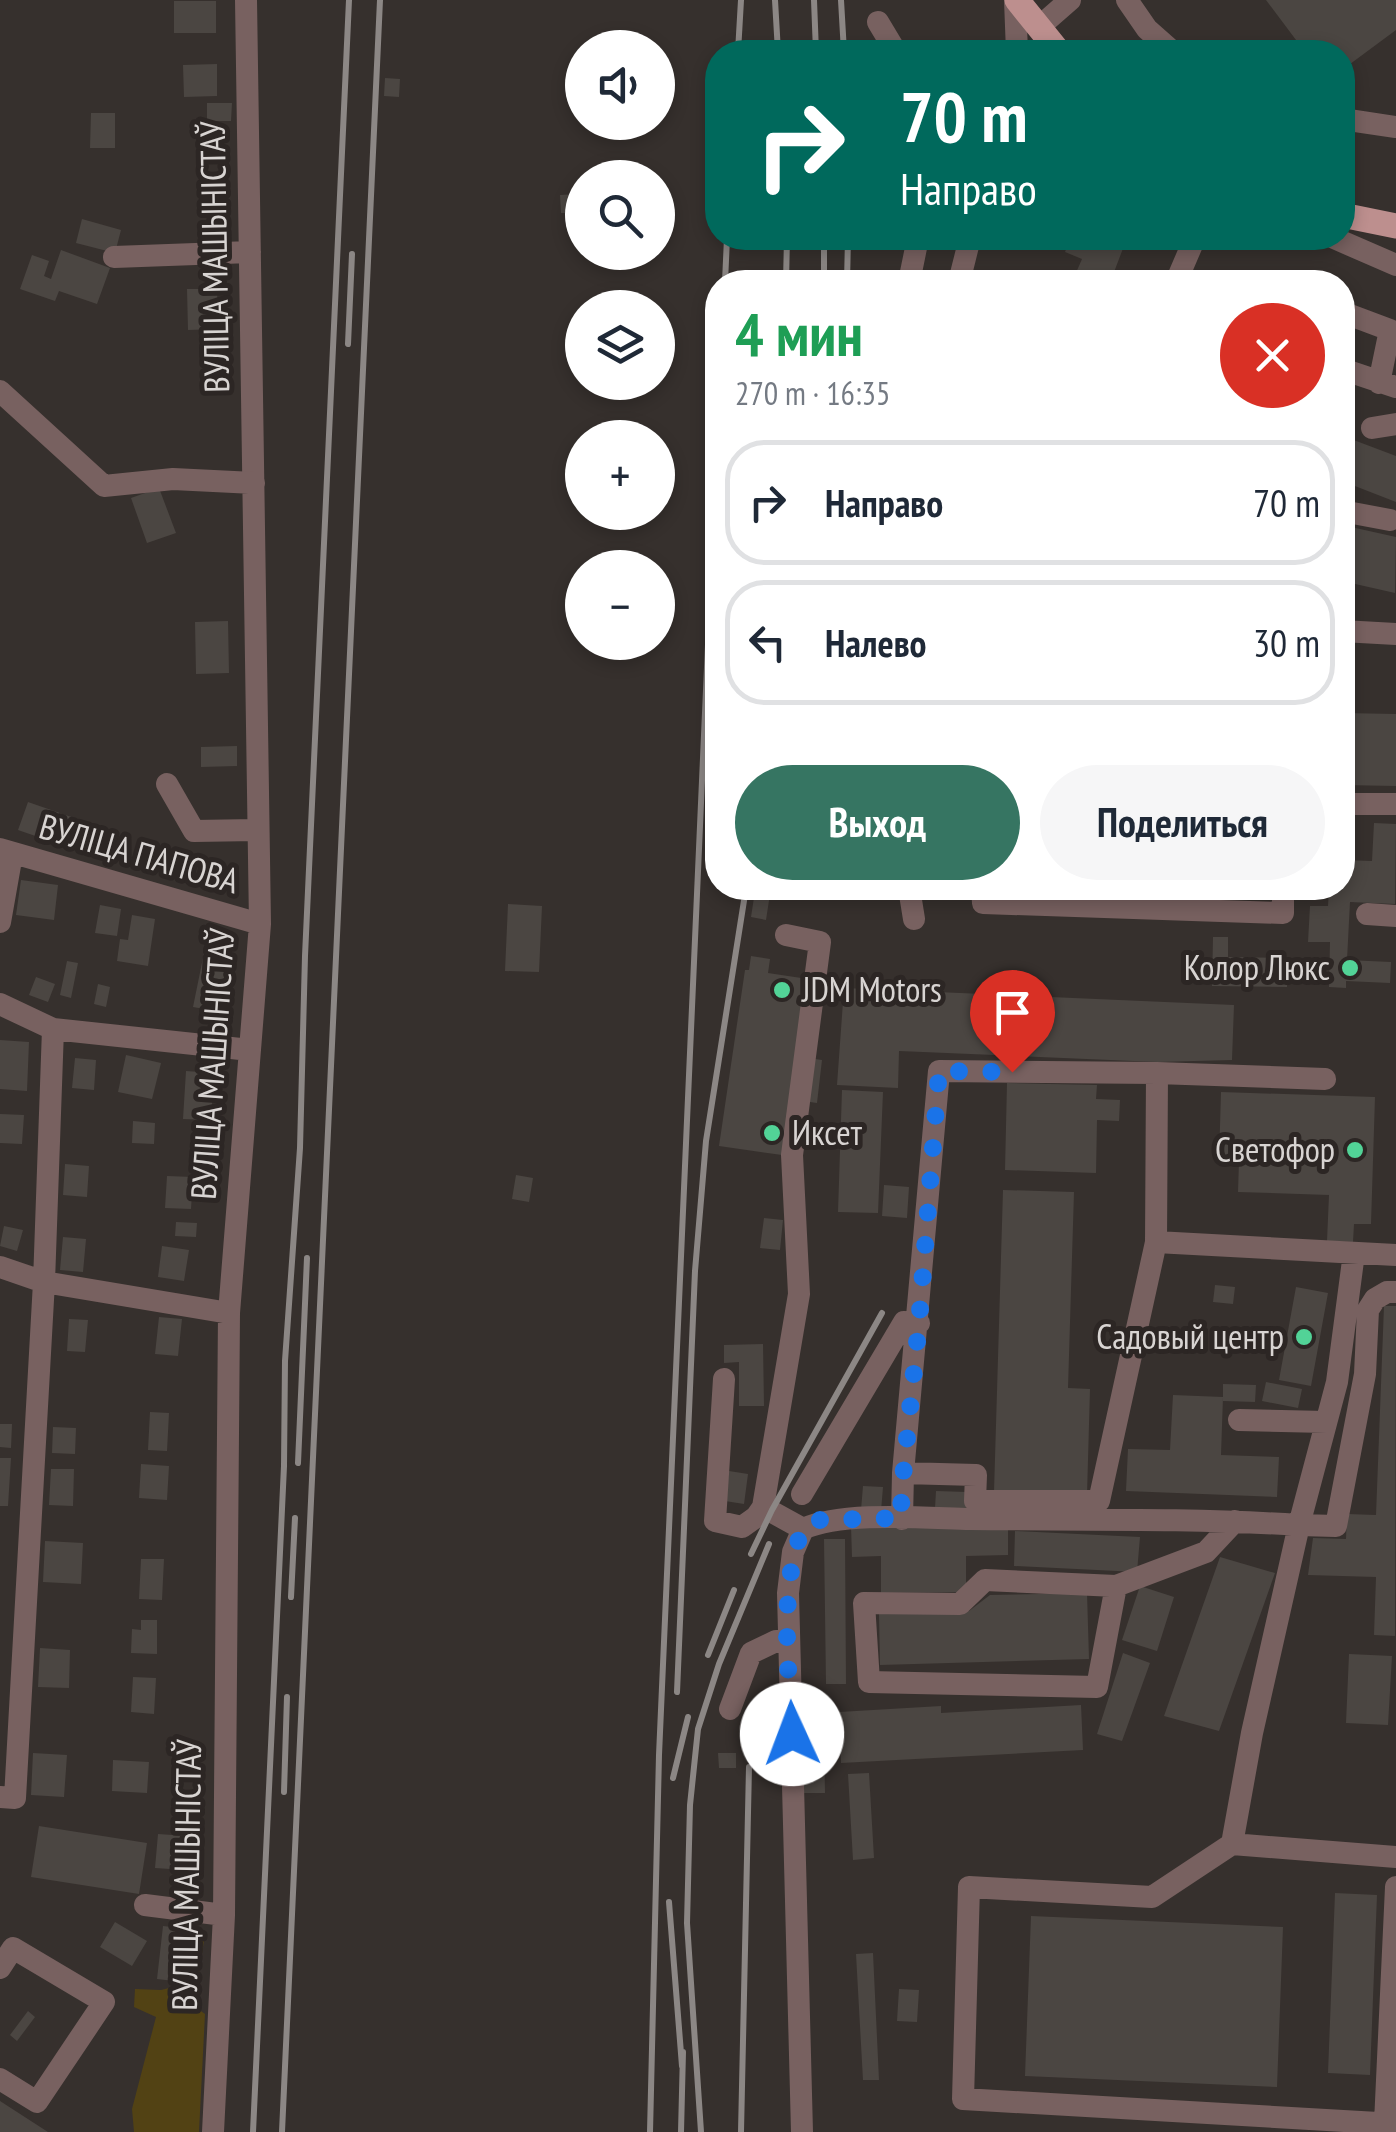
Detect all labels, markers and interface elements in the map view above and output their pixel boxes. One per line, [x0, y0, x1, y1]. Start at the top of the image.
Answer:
map controls [565, 30, 675, 660]
button: sound [565, 30, 675, 140]
text: 70 m [900, 71, 1028, 161]
icon: right [735, 80, 865, 210]
street label: ВУЛІЦА МАШЫНІСТАЎ [189, 121, 239, 393]
text: Направо [900, 159, 1037, 217]
button: search [565, 160, 675, 270]
button: layers [565, 290, 675, 400]
text: 4 мин [735, 295, 863, 373]
button: close [1220, 303, 1325, 408]
text: 270 m · 16:35 [735, 372, 890, 414]
button: + [565, 420, 675, 530]
icon: right [740, 475, 795, 530]
text: Направо [825, 478, 943, 527]
text: 70 m [1253, 478, 1320, 527]
button: − [565, 550, 675, 660]
icon: left [740, 615, 795, 670]
text: Налево [825, 618, 926, 667]
text: 30 m [1253, 618, 1320, 667]
button: Выход [735, 765, 1020, 880]
button: Поделиться [1040, 765, 1325, 880]
street label: ВУЛІЦА ПАПОВА [34, 803, 245, 904]
street label: ВУЛІЦА МАШЫНІСТАЎ [180, 927, 244, 1201]
place label: Колор Люкс [1184, 944, 1330, 990]
marker: Колор Люкс [1339, 957, 1361, 979]
place label: JDM Motors [801, 966, 942, 1012]
pin [970, 970, 1055, 1073]
marker: JDM Motors [771, 979, 793, 1001]
icon: arrive [985, 985, 1040, 1040]
place label: Иксет [792, 1109, 863, 1155]
marker: Иксет [761, 1122, 783, 1144]
place label: Светофор [1215, 1126, 1335, 1172]
marker: Светофор [1344, 1139, 1366, 1161]
place label: Садовый центр [1096, 1313, 1284, 1359]
marker: Садовый центр [1293, 1326, 1315, 1348]
position arrow [740, 1682, 844, 1786]
street label: ВУЛІЦА МАШЫНІСТАЎ [161, 1739, 211, 2011]

